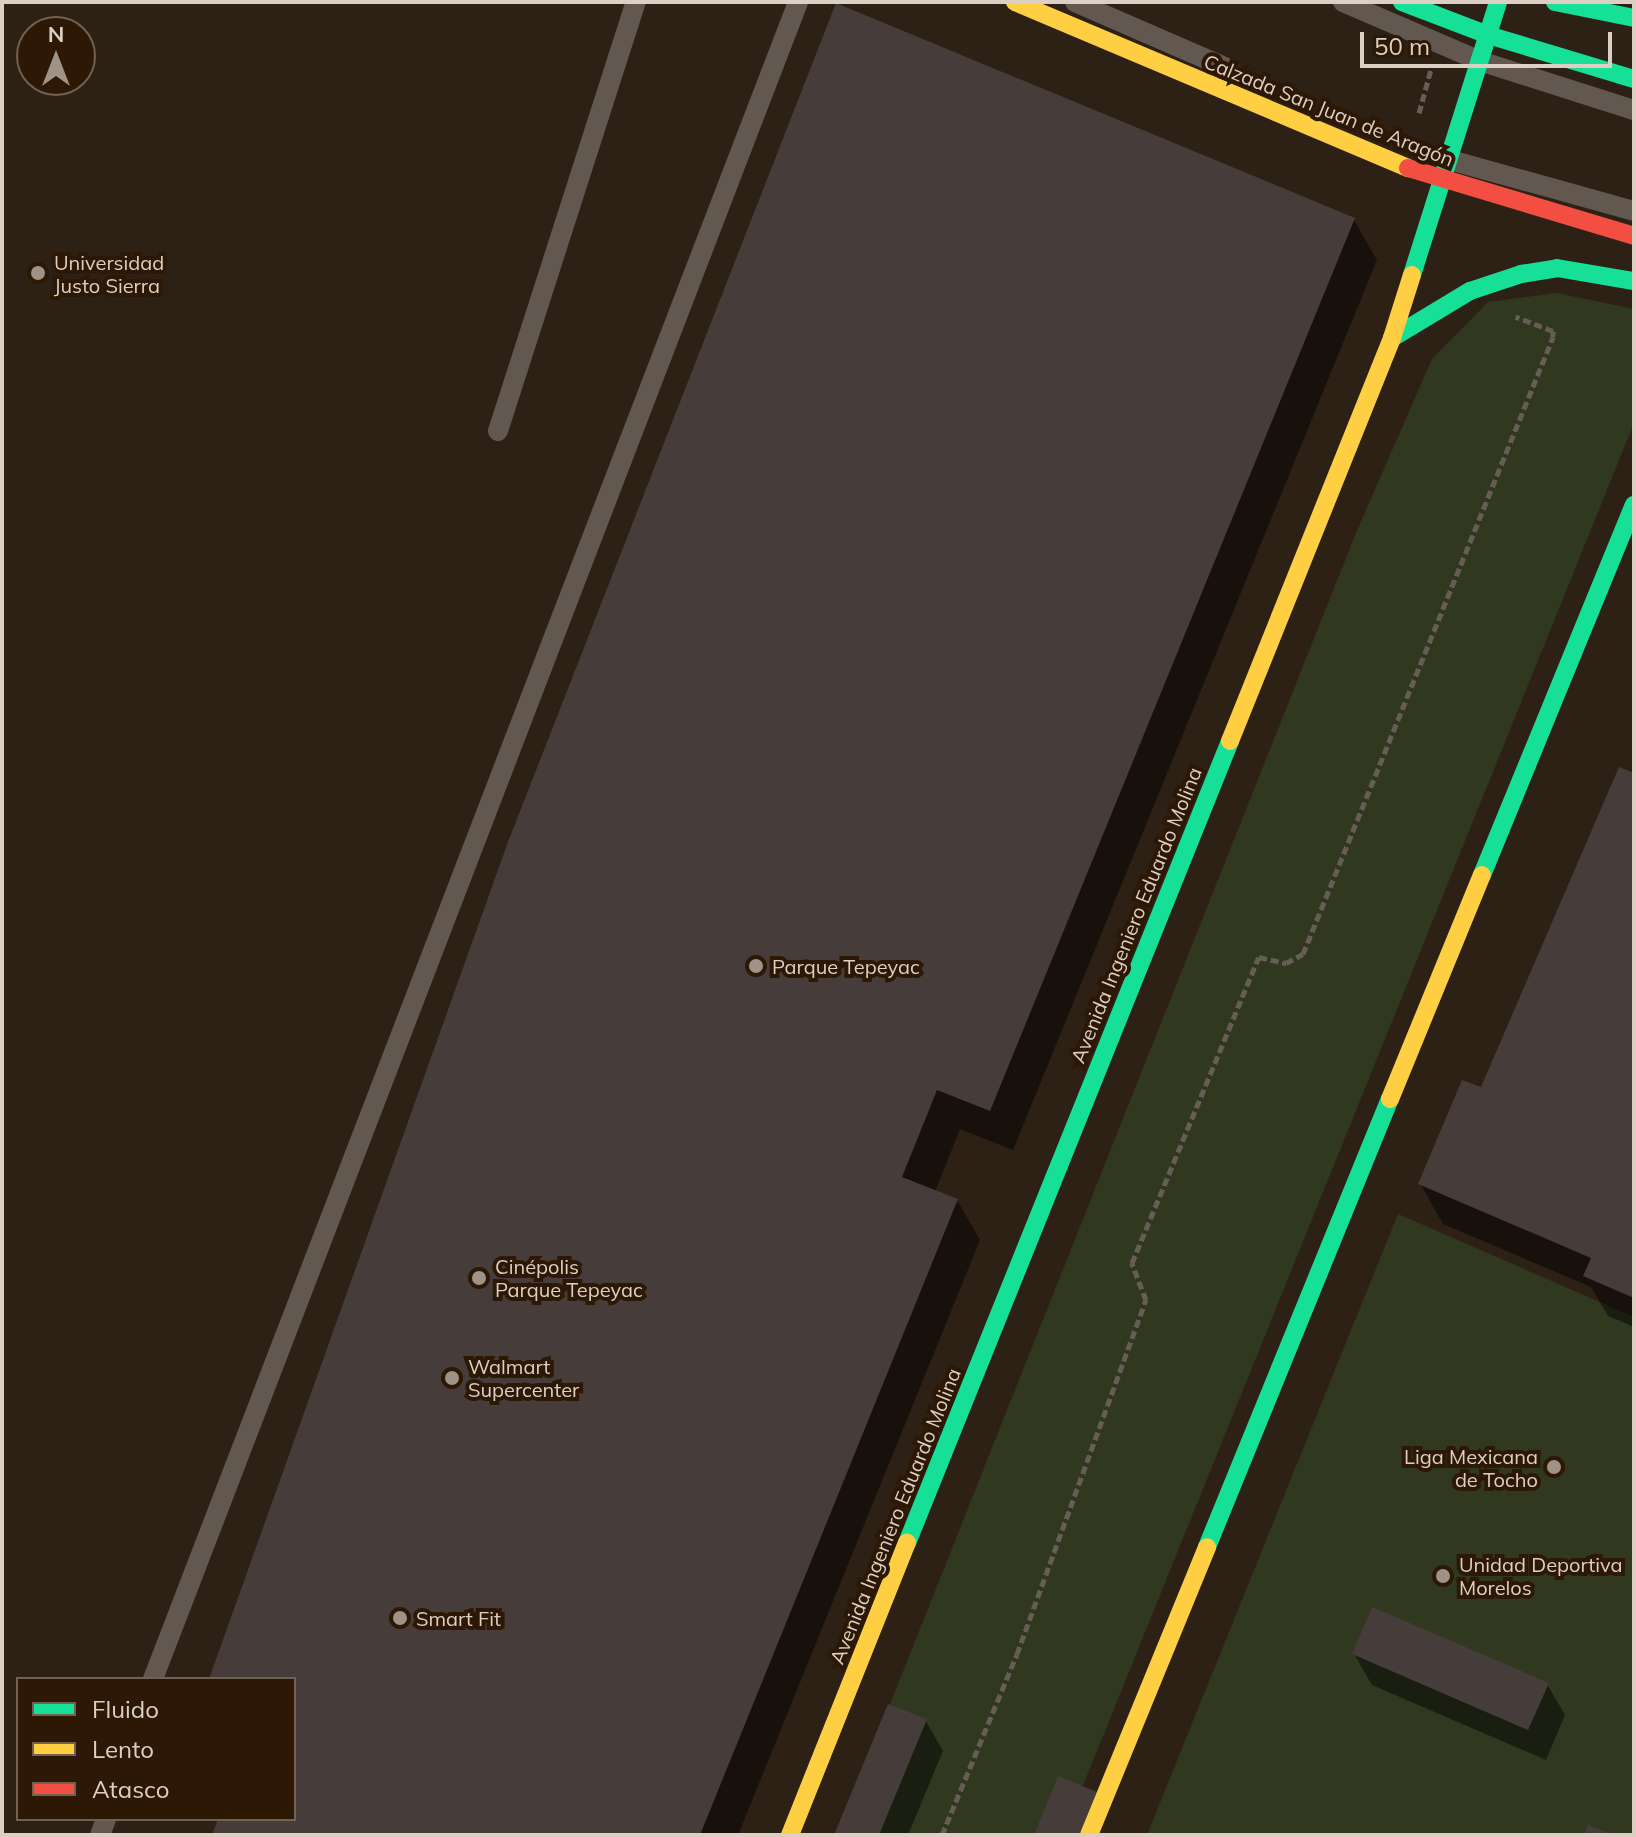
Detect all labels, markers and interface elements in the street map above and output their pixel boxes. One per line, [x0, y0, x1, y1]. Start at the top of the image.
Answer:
north arrow [16, 16, 96, 96]
scale bar [1364, 16, 1616, 66]
text: N [48, 20, 64, 48]
text: 50 m [1374, 31, 1430, 61]
street label: Calzada San Juan de Aragón [1201, 49, 1457, 171]
place label: Universidad Justo Sierra [54, 250, 164, 297]
marker: Universidad Justo Sierra [29, 264, 47, 282]
street label: Avenida Ingeniero Eduardo Molina [1065, 764, 1207, 1066]
place label: Parque Tepeyac [772, 954, 920, 978]
marker: Parque Tepeyac [747, 957, 765, 975]
place label: Cinépolis Parque Tepeyac [495, 1254, 643, 1301]
marker: Cinépolis Parque Tepeyac [470, 1269, 488, 1287]
place label: Walmart Supercenter [468, 1354, 579, 1401]
street label: Avenida Ingeniero Eduardo Molina [824, 1365, 966, 1667]
marker: Walmart Supercenter [443, 1369, 461, 1387]
place label: Liga Mexicana de Tocho [1404, 1444, 1538, 1491]
marker: Liga Mexicana de Tocho [1545, 1458, 1563, 1476]
place label: Unidad Deportiva Morelos [1459, 1552, 1623, 1599]
marker: Unidad Deportiva Morelos [1434, 1567, 1452, 1585]
place label: Smart Fit [416, 1606, 501, 1630]
marker: Smart Fit [391, 1609, 409, 1627]
legend [16, 1677, 296, 1821]
text: Fluido [92, 1694, 159, 1724]
text: Lento [92, 1734, 154, 1764]
text: Atasco [92, 1774, 169, 1804]

